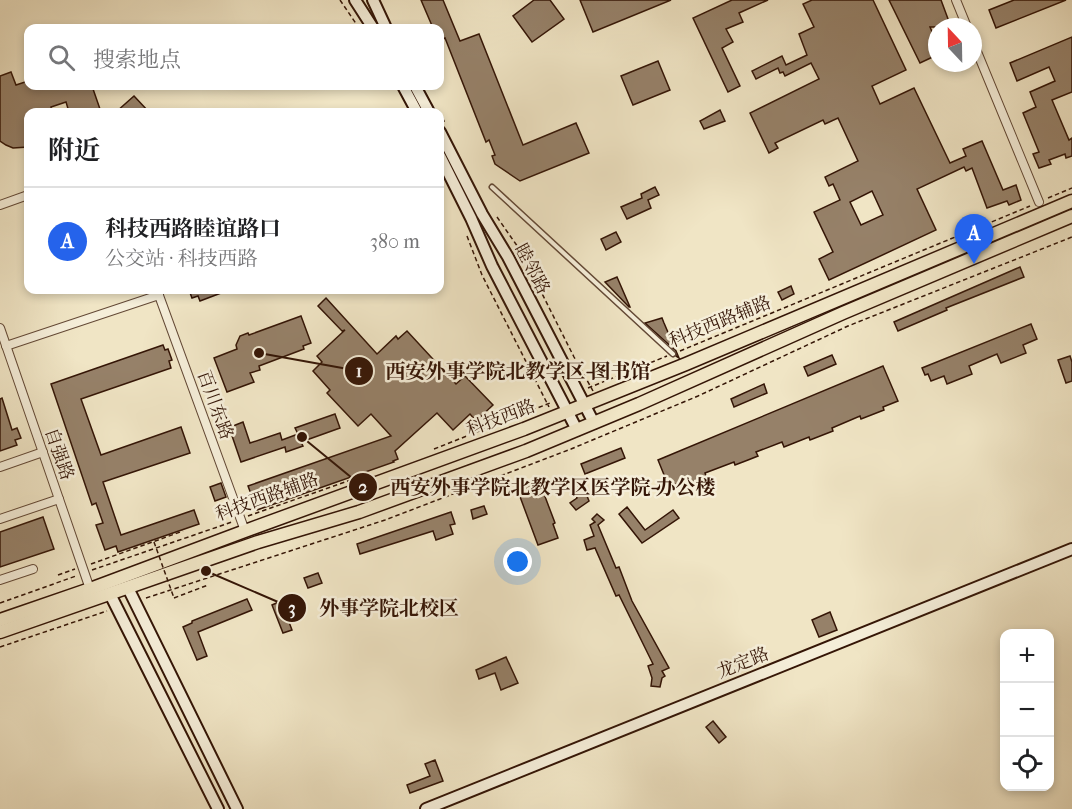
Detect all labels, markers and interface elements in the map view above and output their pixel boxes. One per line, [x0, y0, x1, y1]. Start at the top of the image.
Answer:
north arrow [928, 18, 982, 72]
search box [24, 24, 444, 90]
icon: search [45, 41, 78, 74]
text: 搜索地点 [93, 47, 181, 73]
text: 附近 [48, 135, 100, 166]
pin: A [954, 214, 994, 264]
text: 科技西路睦谊路口 [105, 216, 281, 242]
text: A [61, 230, 74, 253]
text: 380 m [370, 230, 420, 253]
street label: 睦邻路 [510, 240, 554, 298]
text: 公交站 · 科技西路 [105, 247, 258, 270]
street label: 科技西路辅路 [666, 292, 774, 352]
callout: 西安外事学院北教学区-图书馆 [344, 352, 663, 390]
text: 西安外事学院北教学区-图书馆 [385, 360, 651, 383]
text: 1 [356, 361, 362, 382]
street label: 百川东路 [193, 368, 237, 442]
street label: 科技西路 [464, 395, 538, 441]
street label: 自强路 [40, 425, 78, 483]
callout: 西安外事学院北教学区医学院-办公楼 [348, 468, 728, 506]
street label: 科技西路辅路 [213, 469, 321, 525]
text: 西安外事学院北教学区医学院-办公楼 [390, 476, 716, 499]
text: 2 [358, 477, 368, 498]
your location [503, 547, 532, 576]
callout: 外事学院北校区 [277, 589, 471, 627]
text: 外事学院北校区 [319, 597, 459, 620]
text: 3 [288, 598, 296, 619]
map controls [1000, 629, 1054, 791]
button: + [1000, 629, 1054, 683]
street label: 龙定路 [714, 643, 772, 683]
button: − [1000, 683, 1054, 737]
button: locate [1000, 737, 1054, 791]

